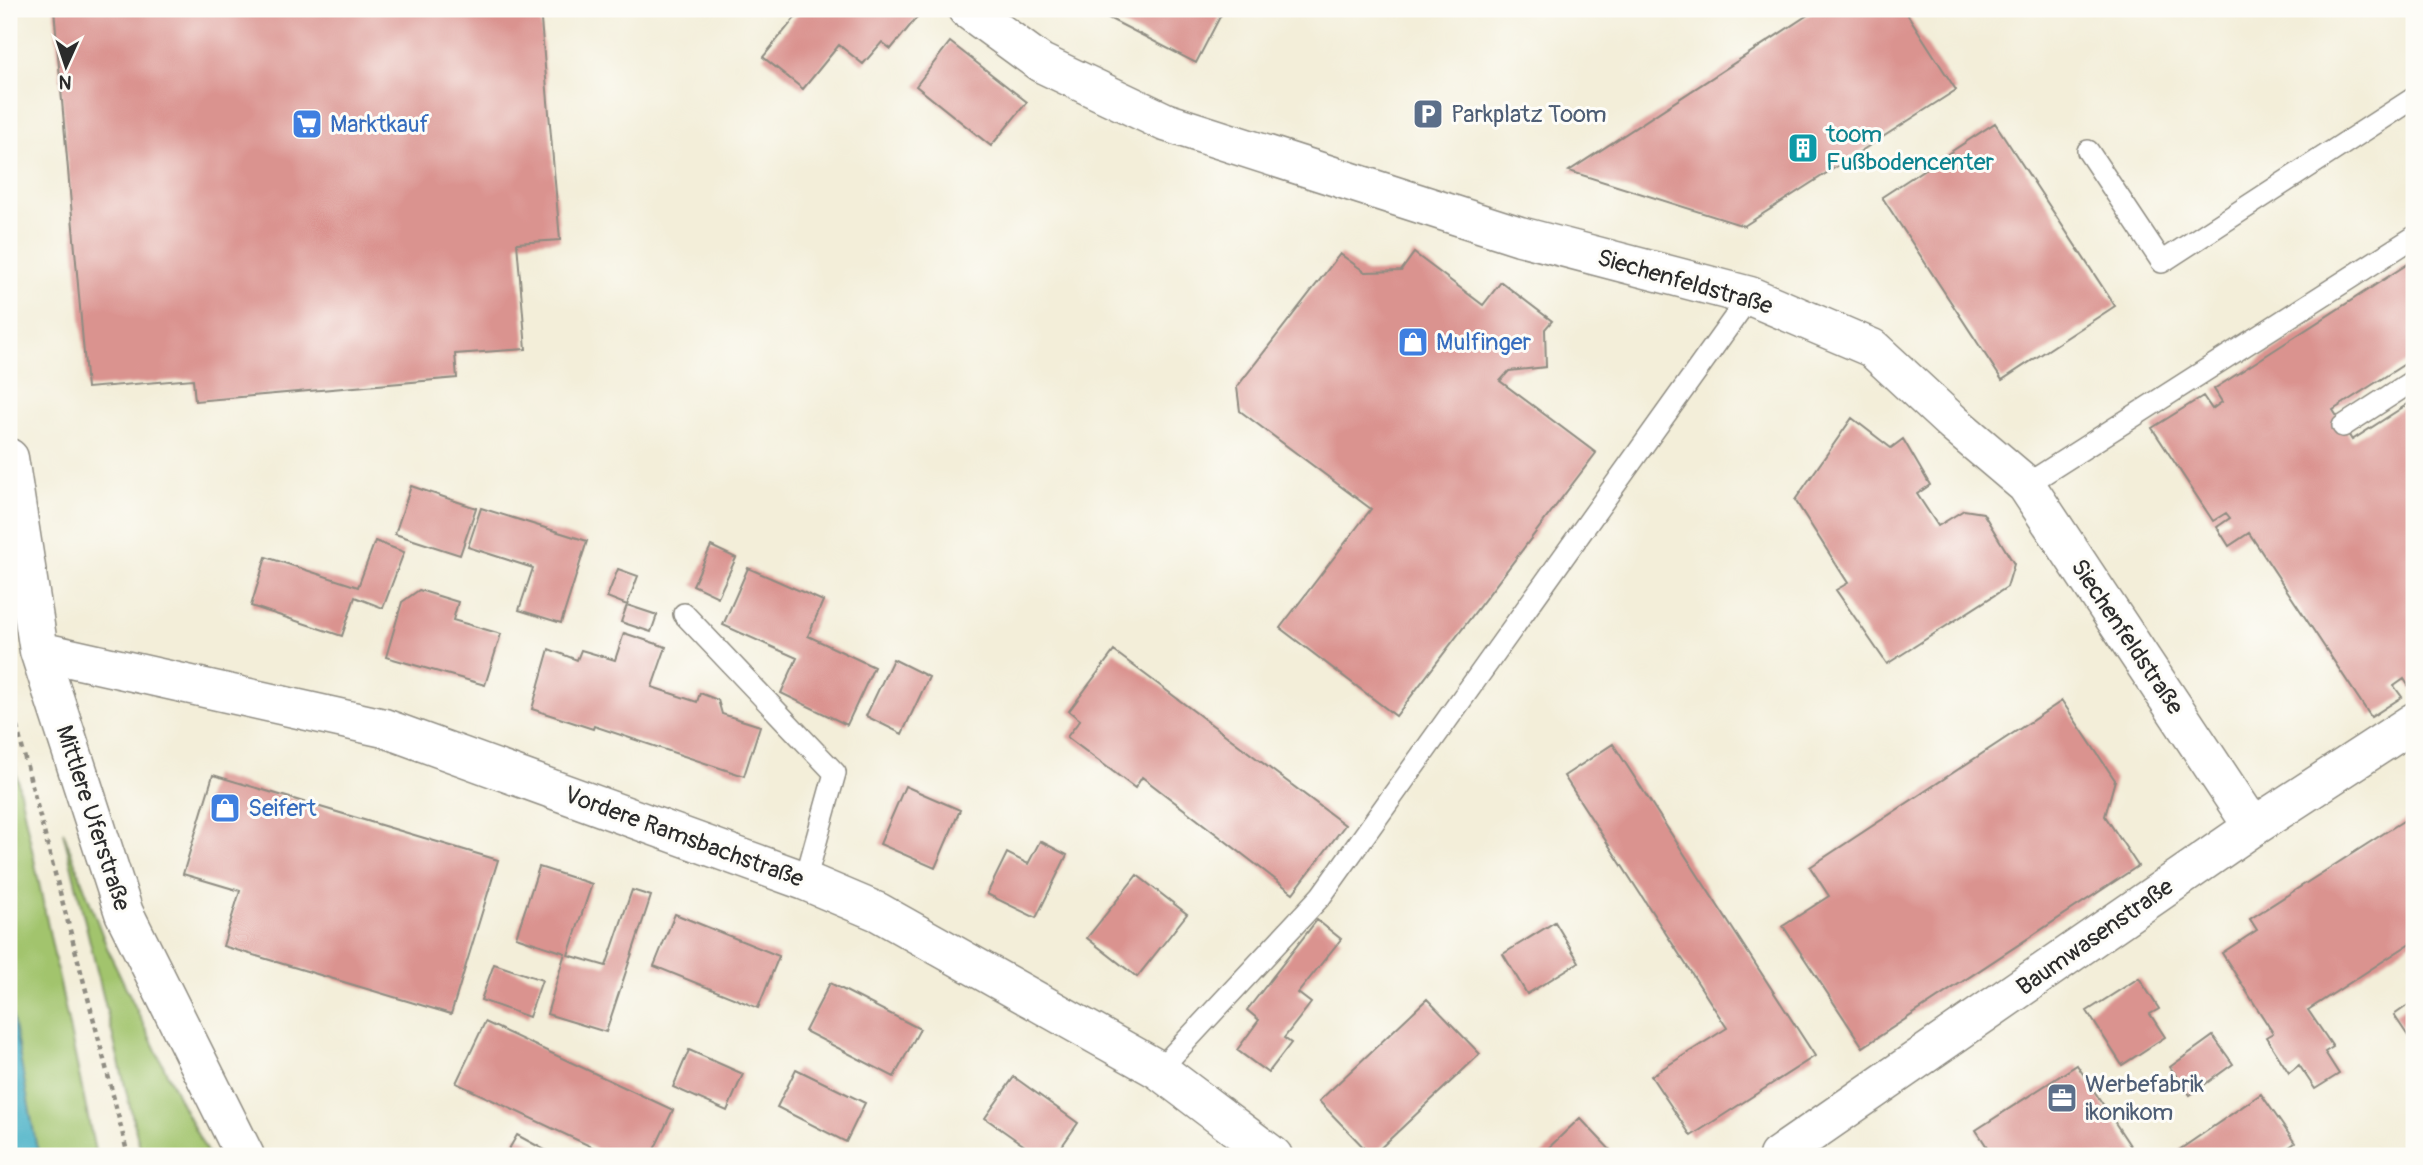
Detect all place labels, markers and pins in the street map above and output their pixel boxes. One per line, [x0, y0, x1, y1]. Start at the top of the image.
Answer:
parking icon: Parkplatz Toom [1411, 97, 1445, 131]
place label: Parkplatz Toom [1451, 100, 1607, 129]
supermarket icon: Marktkauf [290, 107, 324, 141]
place label: Marktkauf [330, 110, 429, 139]
place label: toom Fußbodencenter [1825, 120, 1995, 177]
building icon: toom Fußbodencenter [1786, 131, 1820, 165]
shop icon: Mulfinger [1396, 325, 1430, 359]
place label: Mulfinger [1436, 328, 1532, 357]
shop icon: Seifert [208, 791, 242, 825]
place label: Seifert [248, 794, 317, 823]
place label: Werbefabrik ikonikom [2085, 1070, 2204, 1127]
office icon: Werbefabrik ikonikom [2045, 1081, 2079, 1115]

